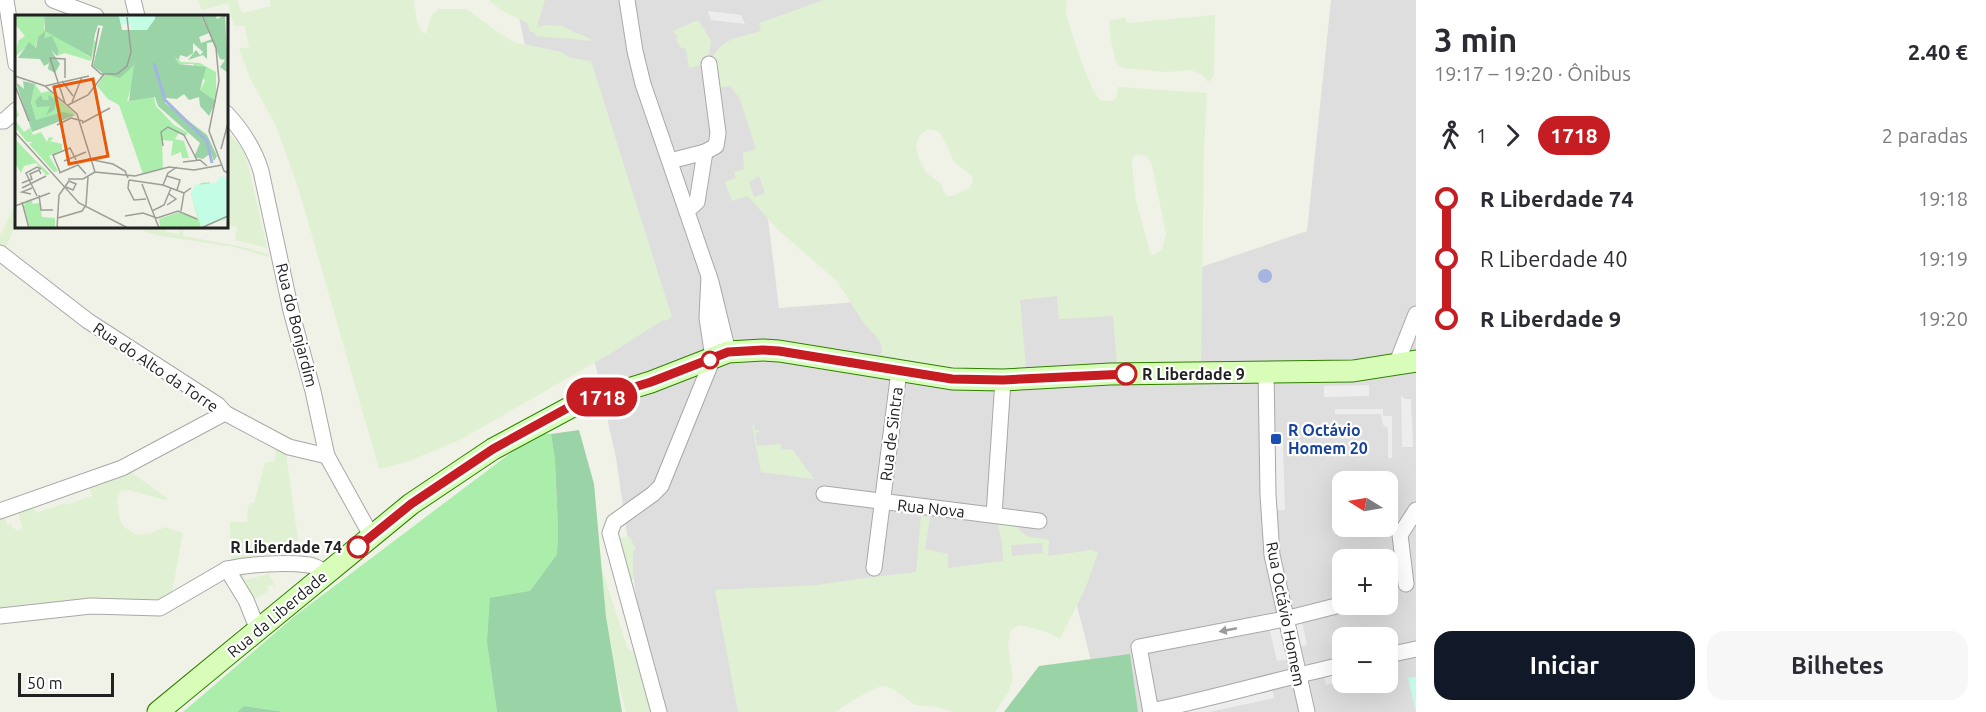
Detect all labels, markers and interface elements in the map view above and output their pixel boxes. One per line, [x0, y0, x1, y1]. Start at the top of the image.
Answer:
inset map [15, 15, 228, 228]
text: 3 min [1434, 21, 1517, 58]
text: 2.40 € [1908, 39, 1968, 64]
text: 19:17 – 19:20 · Ônibus [1434, 62, 1631, 85]
icon: walk [1434, 119, 1467, 152]
icon: forward [1496, 119, 1529, 152]
text: 1718 [1550, 123, 1598, 147]
text: 1 [1476, 124, 1487, 147]
text: 2 paradas [1882, 124, 1968, 147]
text: R Liberdade 74 [1480, 186, 1634, 211]
text: 19:18 [1918, 187, 1968, 210]
text: R Liberdade 40 [1480, 246, 1628, 271]
text: 19:19 [1918, 247, 1968, 270]
street label: Rua do Bonjardim [273, 261, 321, 389]
text: R Liberdade 9 [1480, 306, 1621, 331]
text: 19:20 [1918, 307, 1968, 330]
street label: Rua do Alto da Torre [90, 318, 222, 416]
unlabelled marker [701, 351, 719, 369]
marker: R Liberdade 9 [1115, 363, 1137, 385]
place label: R Liberdade 9 [1142, 365, 1245, 383]
line badge: 1718 [560, 378, 644, 416]
text: 1718 [578, 385, 626, 409]
street label: Rua de Sintra [876, 386, 906, 482]
place label: R Octávio Homem 20 [1288, 421, 1368, 457]
marker: R Octávio Homem 20 [1269, 432, 1283, 446]
north arrow [1332, 471, 1398, 537]
map controls [1332, 471, 1398, 693]
street label: Rua Nova [896, 496, 966, 520]
marker: R Liberdade 74 [347, 536, 369, 558]
place label: R Liberdade 74 [230, 538, 342, 556]
street label: Rua Octávio Homem [1263, 540, 1309, 688]
button: + [1332, 549, 1398, 615]
street label: Rua da Liberdade [224, 567, 330, 661]
one-way arrow [1218, 626, 1237, 635]
button: − [1332, 627, 1398, 693]
button: Iniciar [1434, 631, 1695, 700]
button: Bilhetes [1707, 631, 1968, 700]
scale bar [18, 670, 114, 698]
text: 50 m [27, 674, 63, 692]

